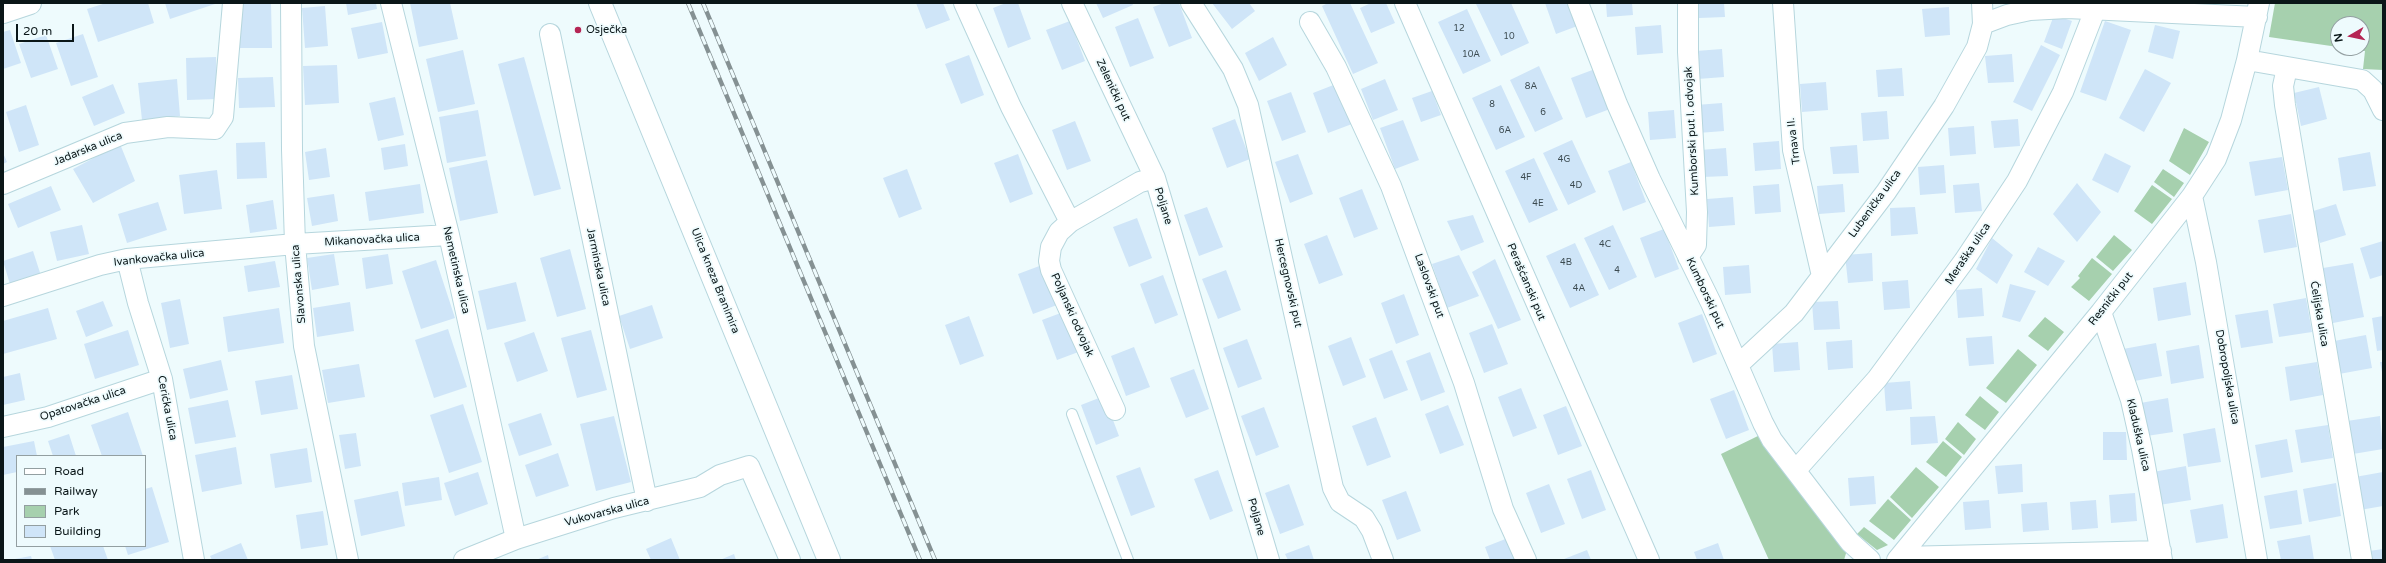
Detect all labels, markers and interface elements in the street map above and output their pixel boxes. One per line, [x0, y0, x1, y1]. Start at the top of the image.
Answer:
scale bar [18, 16, 76, 42]
north arrow [2330, 16, 2370, 56]
place label: Osječka [586, 23, 627, 37]
text: 20 m [23, 24, 52, 38]
house number: 12 [1453, 24, 1465, 34]
marker: Osječka [573, 25, 583, 35]
house number: 10 [1503, 32, 1515, 42]
text: N [2332, 32, 2346, 43]
house number: 10A [1462, 50, 1480, 60]
street label: Zelenički put [1093, 57, 1133, 123]
street label: Kumborski put I. odvojak [1682, 66, 1702, 196]
house number: 8A [1525, 82, 1537, 92]
house number: 8 [1489, 100, 1495, 110]
house number: 6 [1540, 108, 1546, 118]
street label: Trnava II. [1785, 117, 1803, 165]
house number: 6A [1499, 126, 1511, 136]
street label: Jadarska ulica [52, 129, 124, 169]
house number: 4G [1558, 155, 1570, 165]
street label: Lubenička ulica [1846, 167, 1904, 241]
house number: 4F [1520, 173, 1532, 183]
house number: 4D [1570, 181, 1582, 191]
street label: Poljane [1151, 186, 1175, 226]
house number: 4E [1532, 199, 1544, 209]
street label: Meraška ulica [1943, 221, 1993, 287]
street label: Nemetinska ulica [440, 225, 472, 315]
street label: Ulica kneza Branimira [688, 226, 742, 336]
street label: Jarminska ulica [583, 227, 613, 307]
street label: Mikanovačka ulica [324, 231, 420, 249]
street label: Hercegnovski put [1271, 237, 1305, 329]
house number: 4C [1599, 240, 1611, 250]
street label: Perašćanski put [1504, 241, 1548, 323]
street label: Slavonska ulica [289, 244, 309, 324]
street label: Ivankovačka ulica [113, 247, 205, 269]
street label: Laslovski put [1411, 252, 1447, 320]
street label: Kumborski put [1683, 255, 1727, 331]
house number: 4B [1560, 258, 1572, 268]
house number: 4 [1614, 266, 1620, 276]
street label: Resnički put [2086, 270, 2136, 328]
street label: Poljanski odvojak [1048, 271, 1096, 359]
street label: Ćelijska ulica [2307, 280, 2331, 348]
house number: 4A [1573, 284, 1585, 294]
street label: Dobropoljska ulica [2212, 329, 2242, 425]
street label: Cerićka ulica [154, 375, 180, 441]
street label: Opatovačka ulica [38, 384, 128, 424]
street label: Kladuška ulica [2123, 397, 2153, 473]
legend [16, 455, 146, 547]
text: Road [54, 464, 84, 478]
text: Railway [54, 484, 98, 498]
street label: Vukovarska ulica [563, 494, 651, 530]
street label: Poljane [1244, 497, 1268, 537]
text: Park [54, 504, 80, 518]
text: Building [54, 524, 101, 538]

